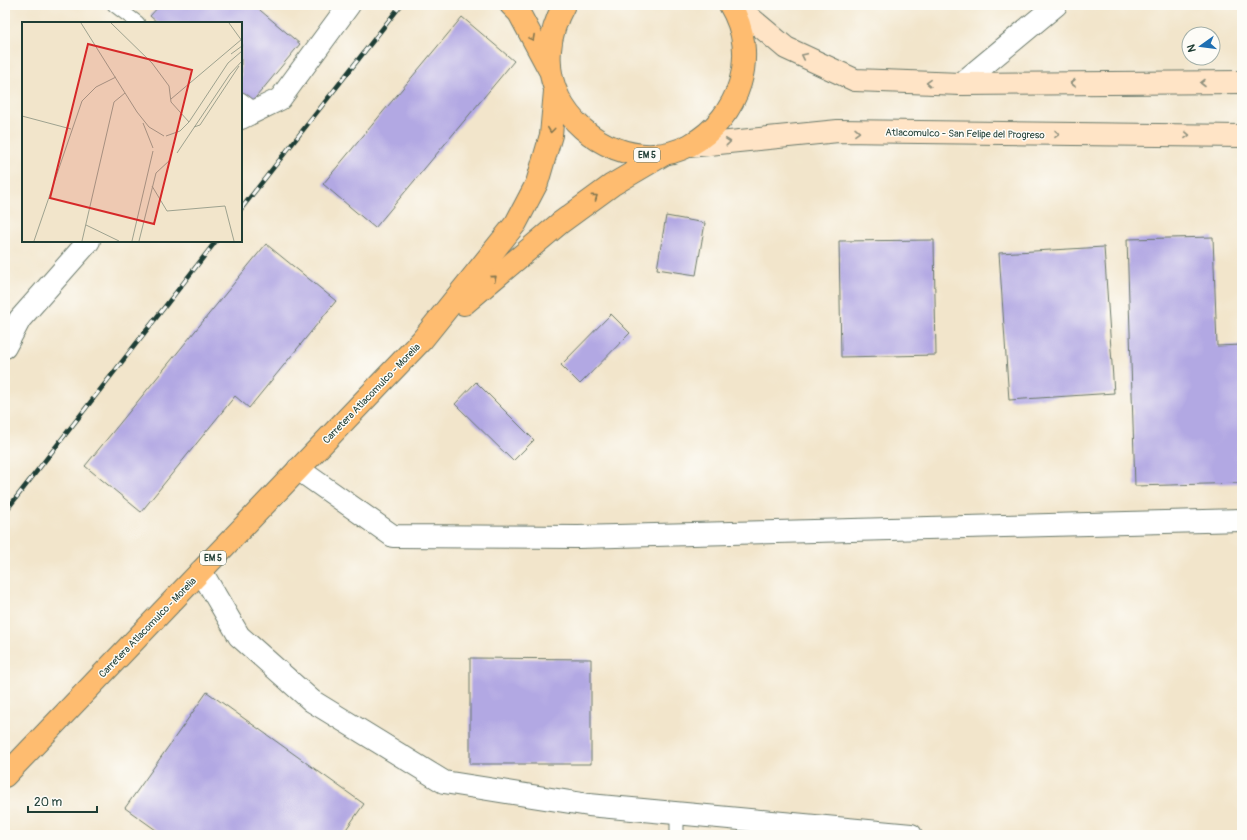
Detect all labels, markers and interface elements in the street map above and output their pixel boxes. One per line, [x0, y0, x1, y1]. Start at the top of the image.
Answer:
inset map [22, 22, 242, 242]
north arrow [1181, 26, 1221, 66]
one-way arrow [527, 34, 534, 41]
text: N [1184, 43, 1199, 53]
one-way arrow [801, 53, 809, 61]
one-way arrow [926, 79, 932, 87]
one-way arrow [1070, 79, 1076, 88]
one-way arrow [1200, 79, 1206, 87]
one-way arrow [547, 127, 556, 133]
street label: Atlacomulco - San Felipe del Progreso [885, 127, 1045, 141]
one-way arrow [854, 128, 860, 136]
one-way arrow [1054, 130, 1060, 138]
one-way arrow [1184, 131, 1190, 139]
one-way arrow [725, 137, 731, 146]
road number: EM 5 [634, 148, 660, 162]
one-way arrow [591, 195, 598, 202]
one-way arrow [489, 276, 497, 283]
street label: Carretera Atlacomulco - Morelia [321, 341, 423, 446]
road number: EM 5 [200, 551, 226, 565]
street label: Carretera Atlacomulco - Morelia [97, 575, 199, 680]
scale bar [28, 788, 97, 814]
text: 20 m [34, 795, 63, 810]

